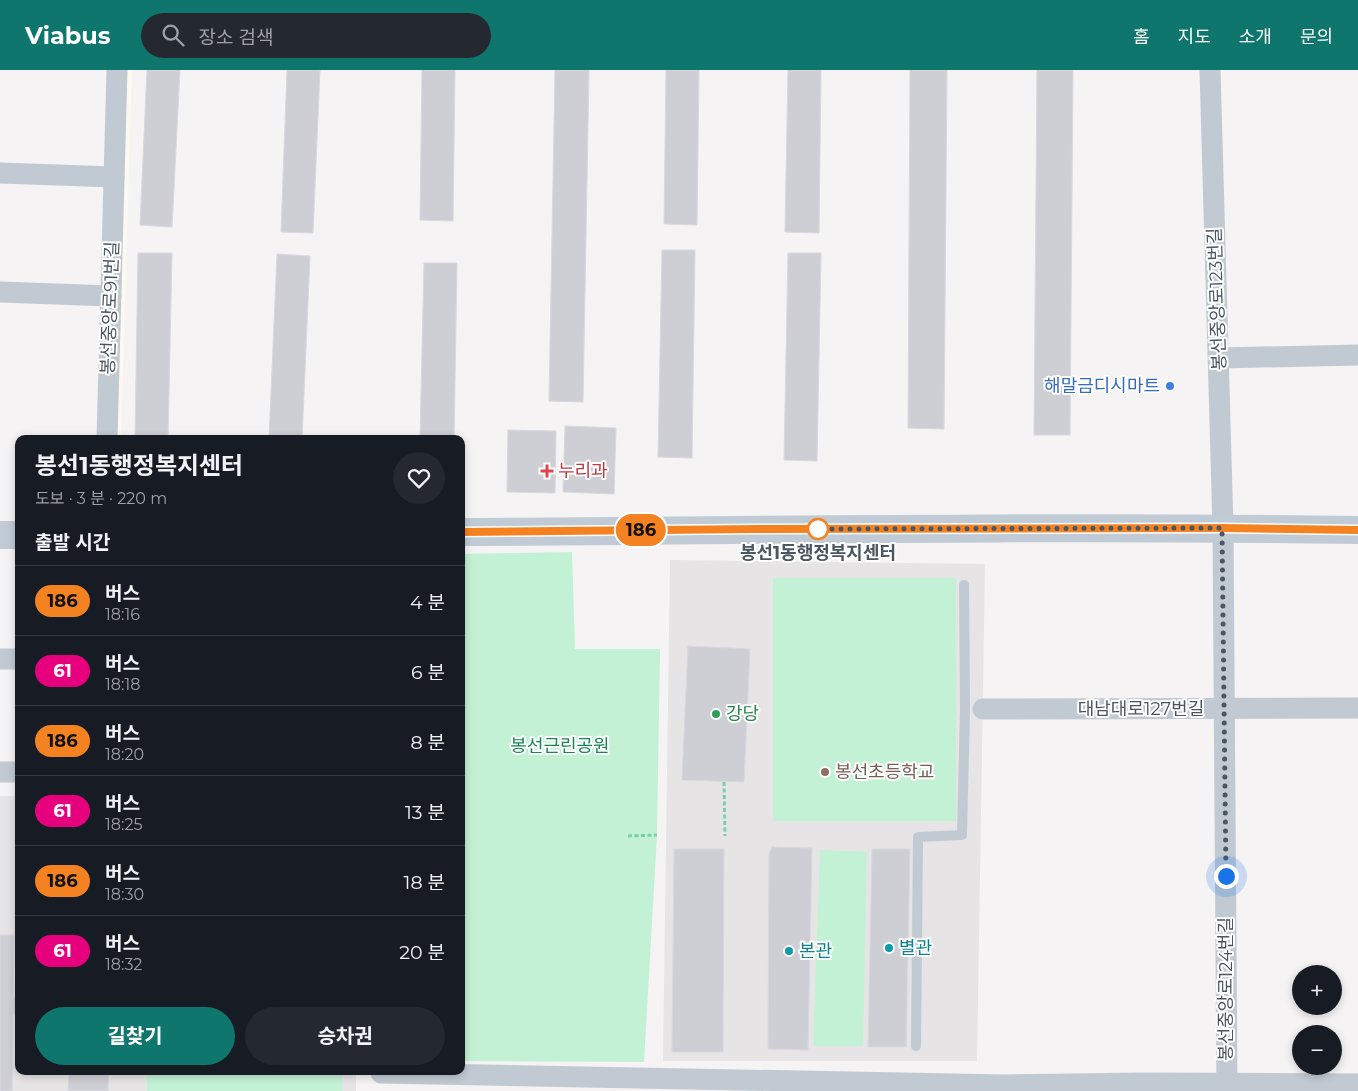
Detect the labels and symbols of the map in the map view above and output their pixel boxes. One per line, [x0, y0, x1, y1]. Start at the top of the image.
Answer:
street label: 봉선중앙로123번길 [1204, 227, 1230, 371]
street label: 봉선중앙로91번길 [97, 241, 123, 375]
place label: 해말금디시마트 [1044, 375, 1160, 397]
marker: 해말금디시마트 [1164, 380, 1176, 392]
place label: 누리과 [558, 460, 608, 482]
marker: 누리과 [540, 464, 554, 478]
line badge: 186 [612, 514, 670, 546]
marker: 봉선1동행정복지센터 [807, 518, 829, 540]
place label: 봉선1동행정복지센터 [740, 542, 896, 564]
street label: 대남대로127번길 [1078, 698, 1204, 720]
place label: 강당 [726, 703, 759, 725]
marker: 강당 [710, 708, 722, 720]
park label: 봉선근린공원 [510, 735, 610, 757]
place label: 봉선초등학교 [835, 761, 934, 783]
marker: 봉선초등학교 [819, 766, 831, 778]
your location [1214, 864, 1239, 889]
street label: 봉선중앙로124번길 [1215, 917, 1237, 1061]
place label: 별관 [899, 937, 933, 959]
place label: 본관 [799, 940, 833, 962]
marker: 별관 [883, 942, 895, 954]
marker: 본관 [783, 945, 795, 957]

